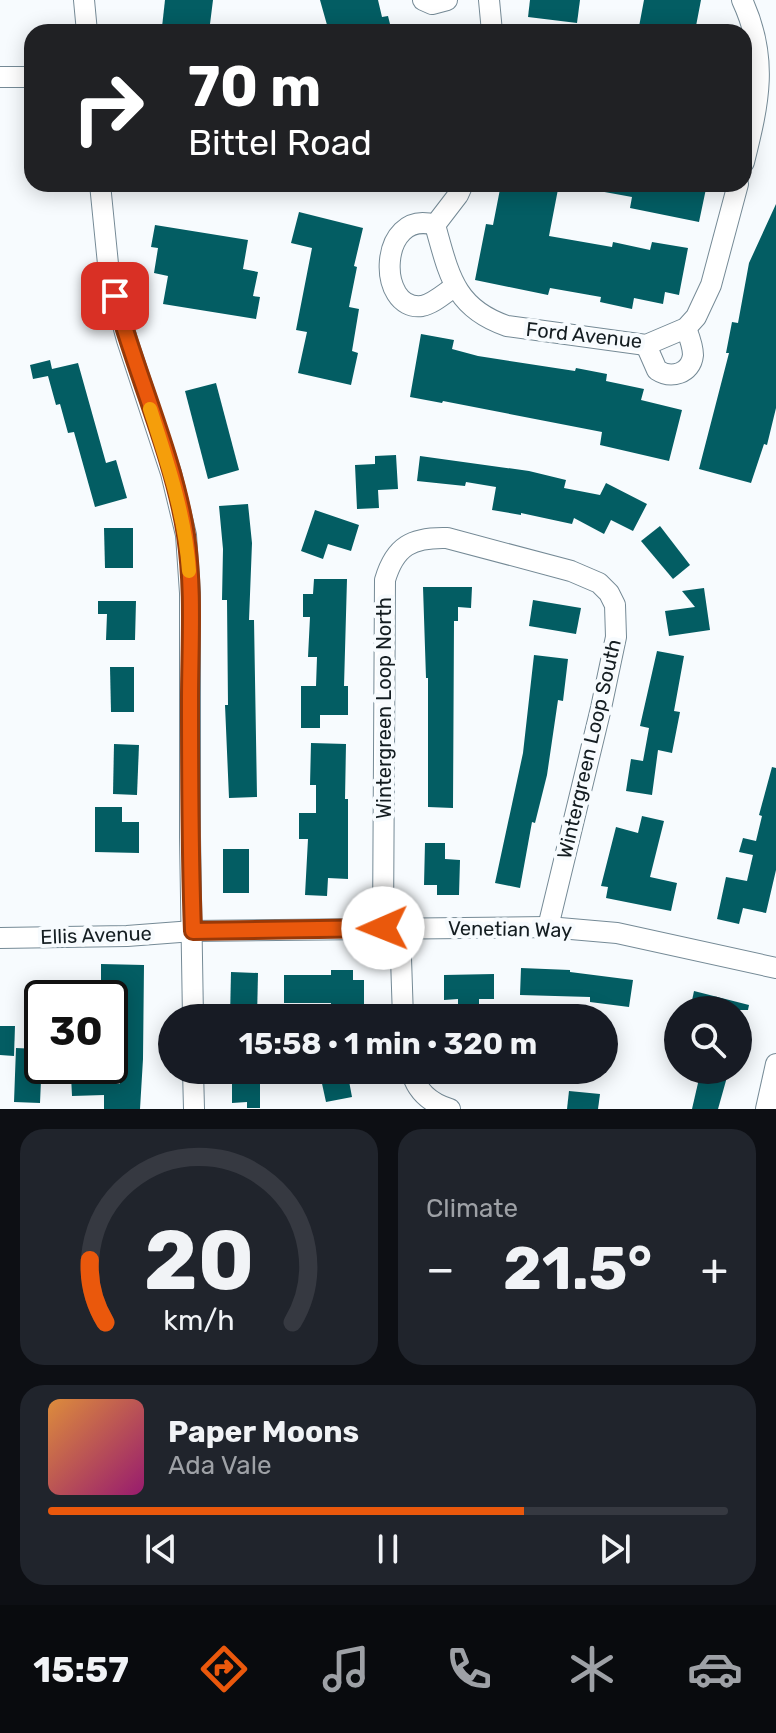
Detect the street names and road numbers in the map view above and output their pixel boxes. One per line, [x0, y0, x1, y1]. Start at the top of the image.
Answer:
street label: Ford Avenue [525, 317, 643, 353]
street label: Wintergreen Loop North [372, 597, 396, 819]
street label: Wintergreen Loop South [552, 637, 626, 861]
street label: Venetian Way [448, 916, 572, 942]
street label: Ellis Avenue [40, 921, 152, 949]

